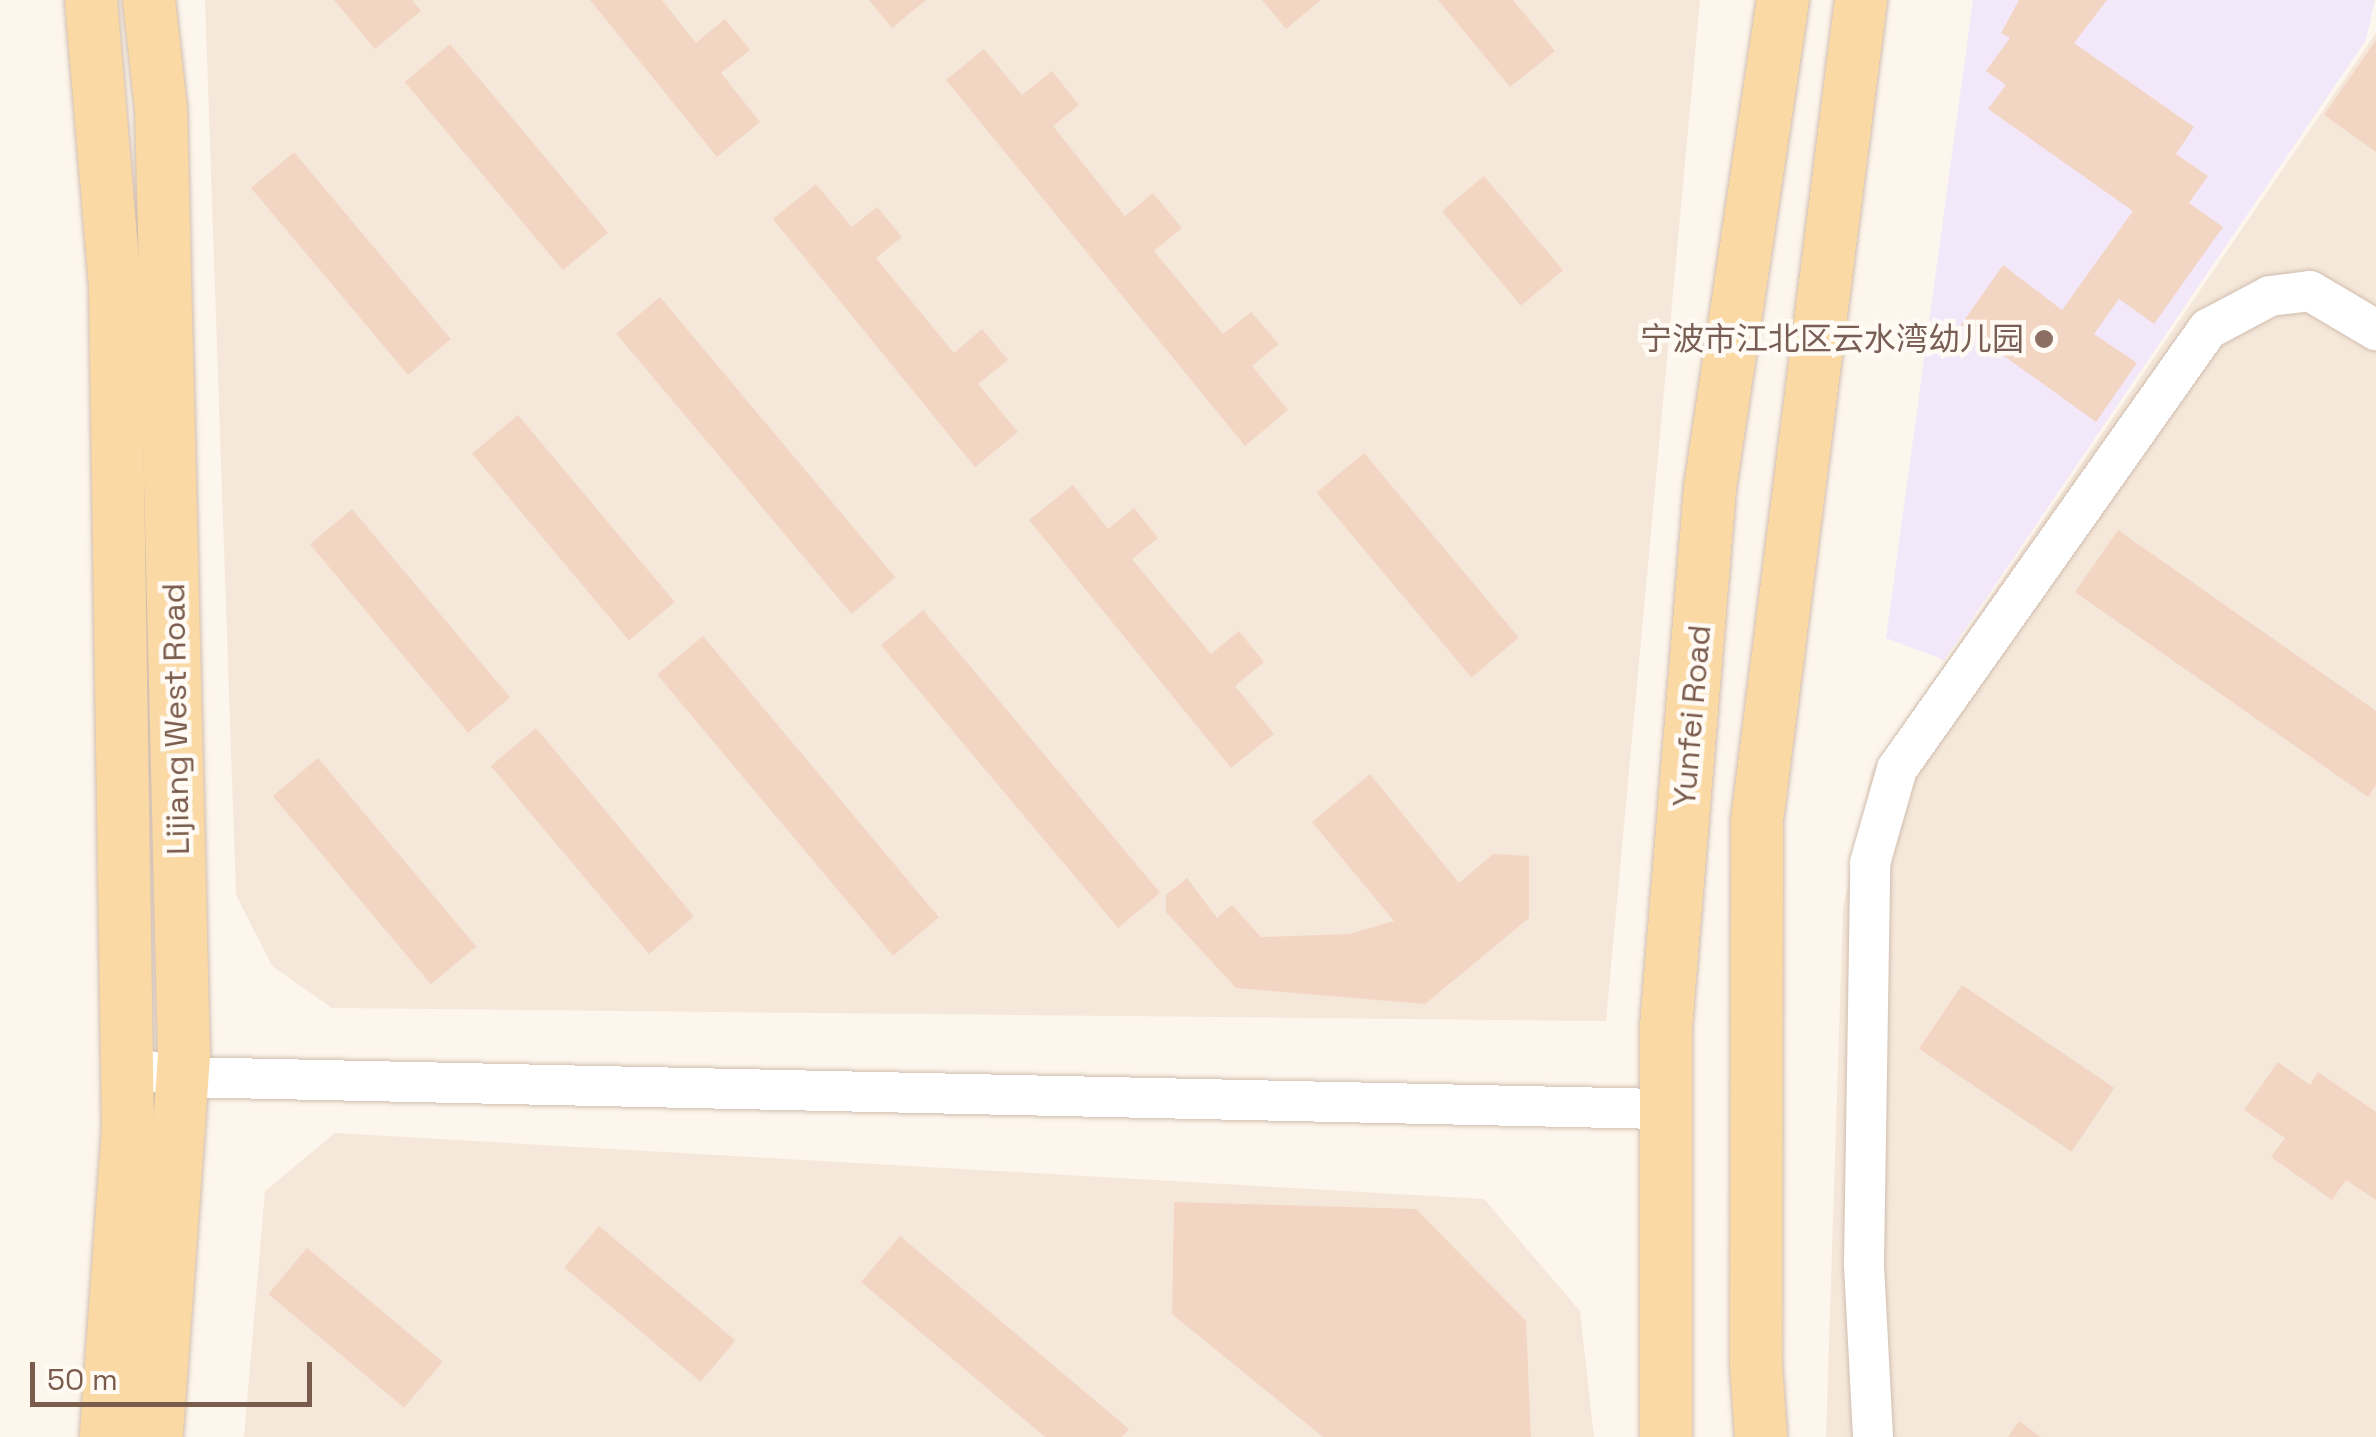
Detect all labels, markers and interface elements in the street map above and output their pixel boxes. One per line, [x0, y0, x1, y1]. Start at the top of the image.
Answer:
place label: 宁波市江北区云水湾幼儿园 [1640, 320, 2024, 358]
marker: 宁波市江北区云水湾幼儿园 [2033, 328, 2055, 350]
street label: Lijiang West Road [154, 583, 198, 855]
street label: Yunfei Road [1665, 623, 1719, 809]
scale bar [35, 1342, 318, 1404]
text: 50 m [47, 1360, 118, 1399]

